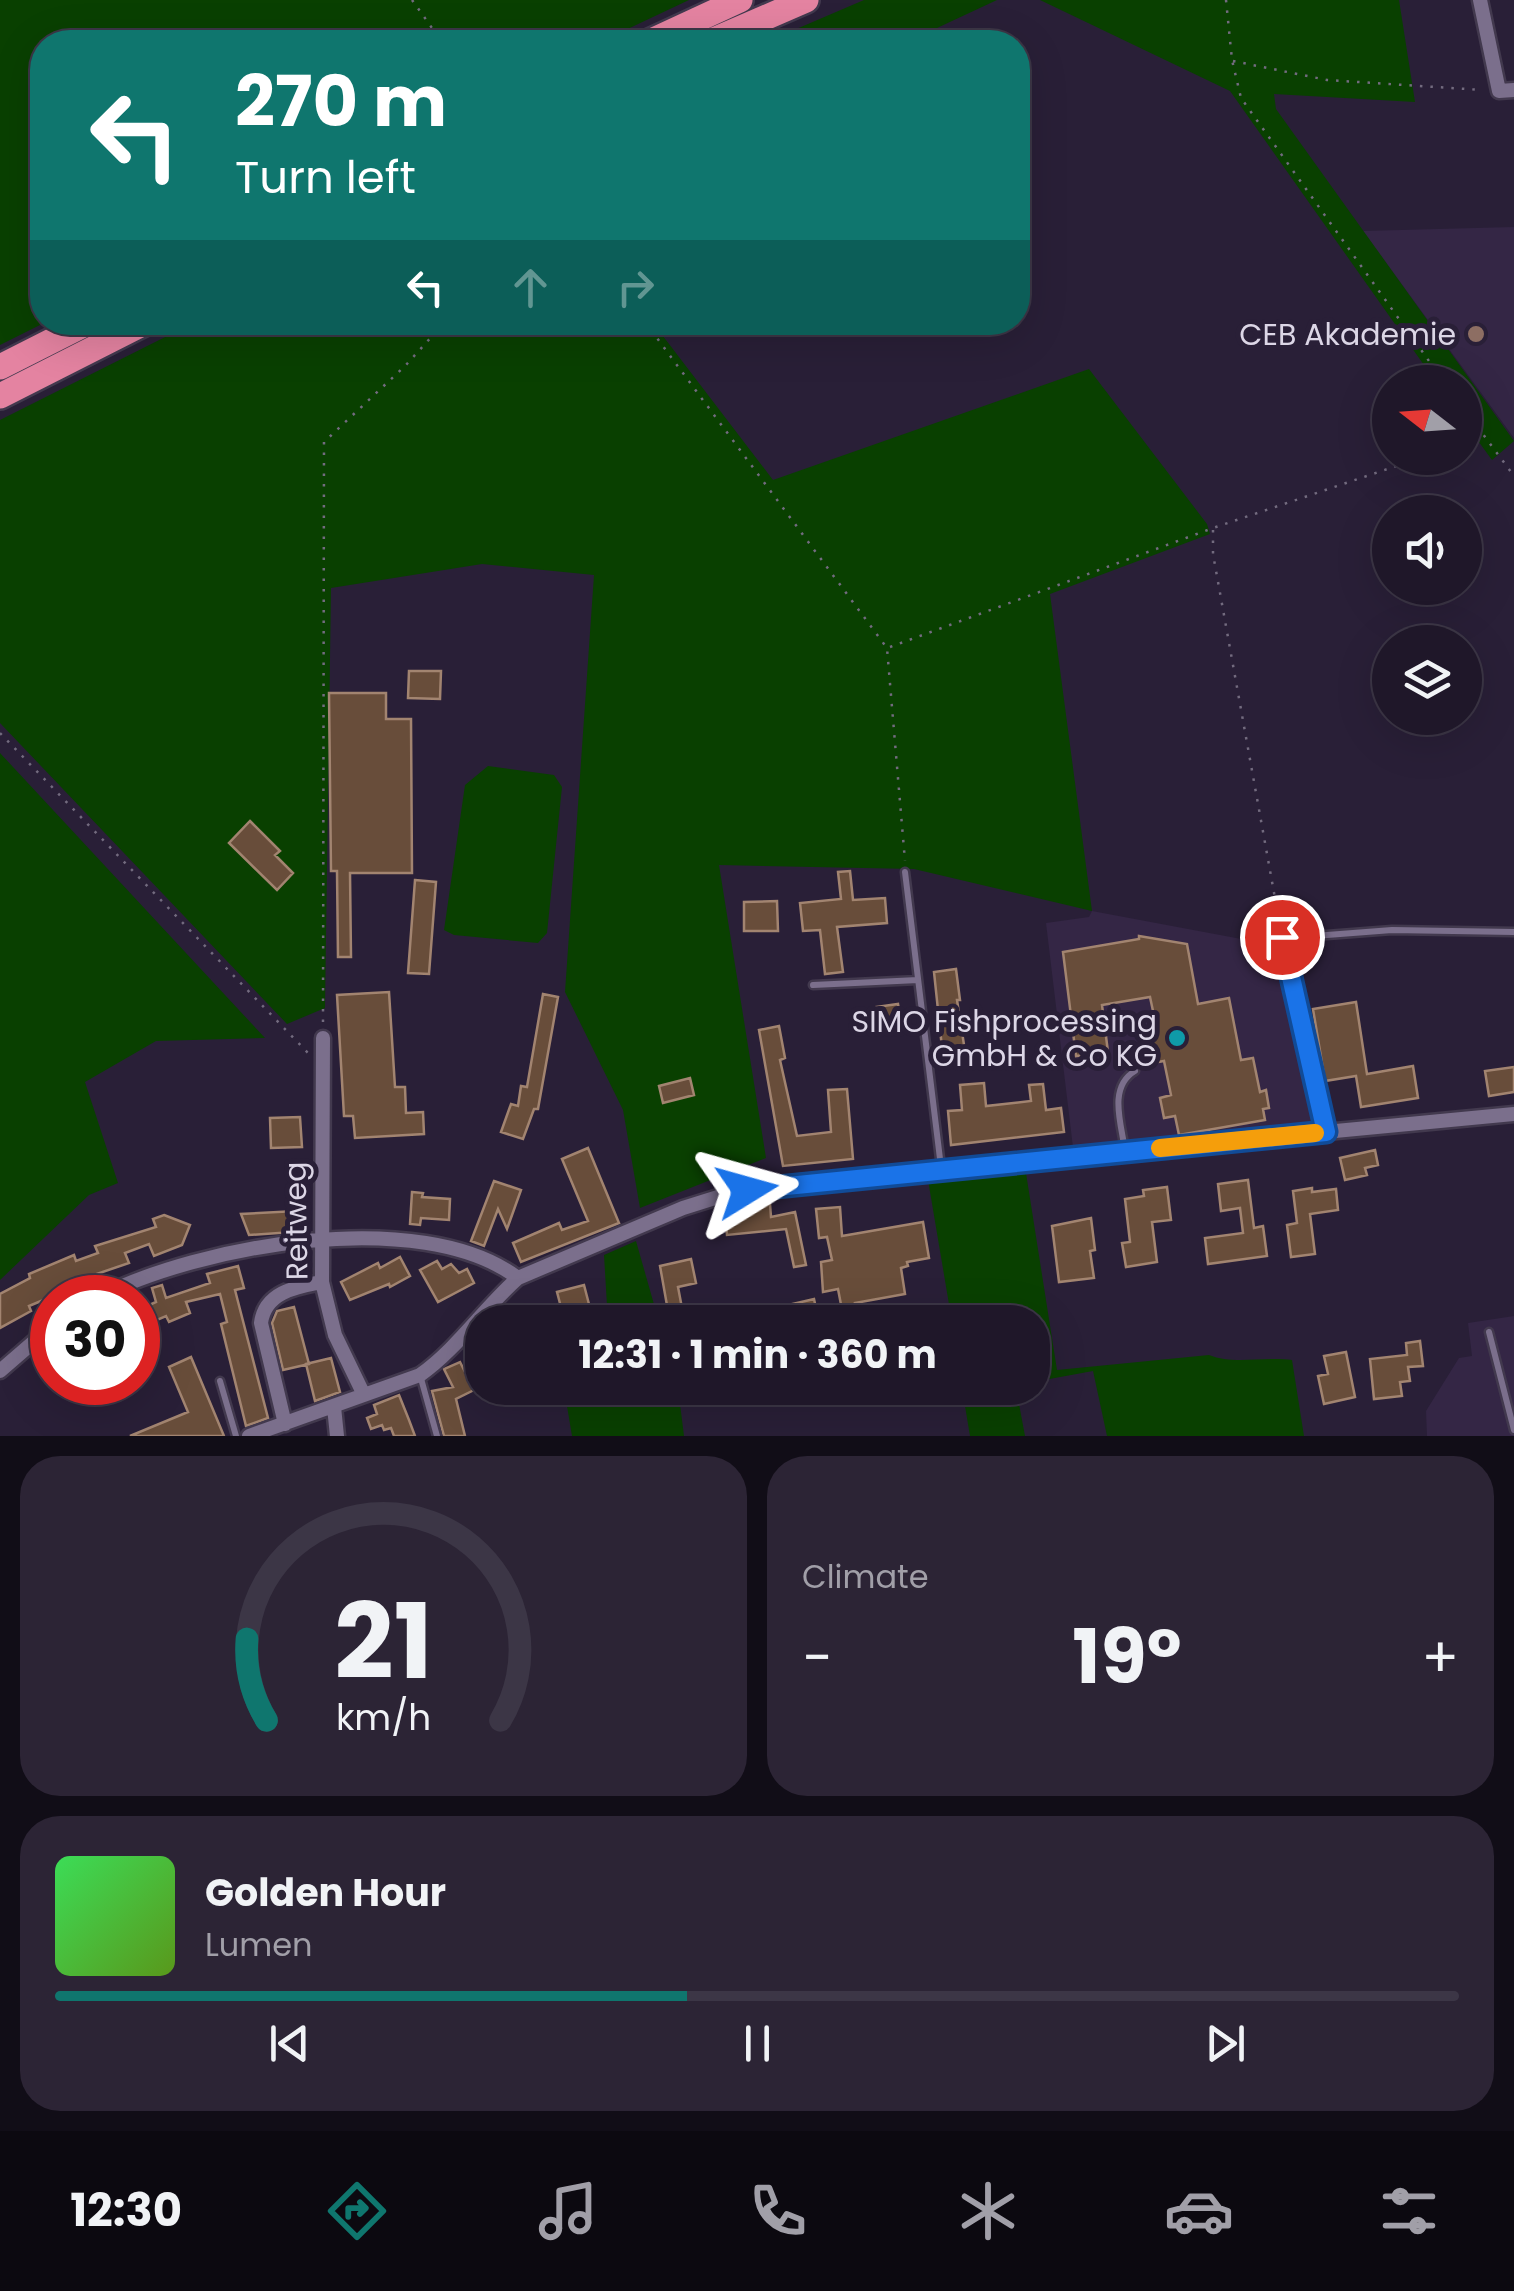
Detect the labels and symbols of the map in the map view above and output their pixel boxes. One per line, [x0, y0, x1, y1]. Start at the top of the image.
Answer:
place label: CEB Akademie [1239, 313, 1456, 356]
marker: CEB Akademie [1465, 323, 1487, 345]
north arrow [1372, 365, 1482, 475]
pin [1240, 895, 1325, 980]
place label: SIMO Fishprocessing GmbH & Co KG [852, 1000, 1157, 1077]
marker: SIMO Fishprocessing GmbH & Co KG [1166, 1027, 1188, 1049]
position arrow [695, 1138, 799, 1242]
street label: Reitweg [273, 1161, 319, 1281]
speed limit sign: 30 [30, 1275, 160, 1405]

